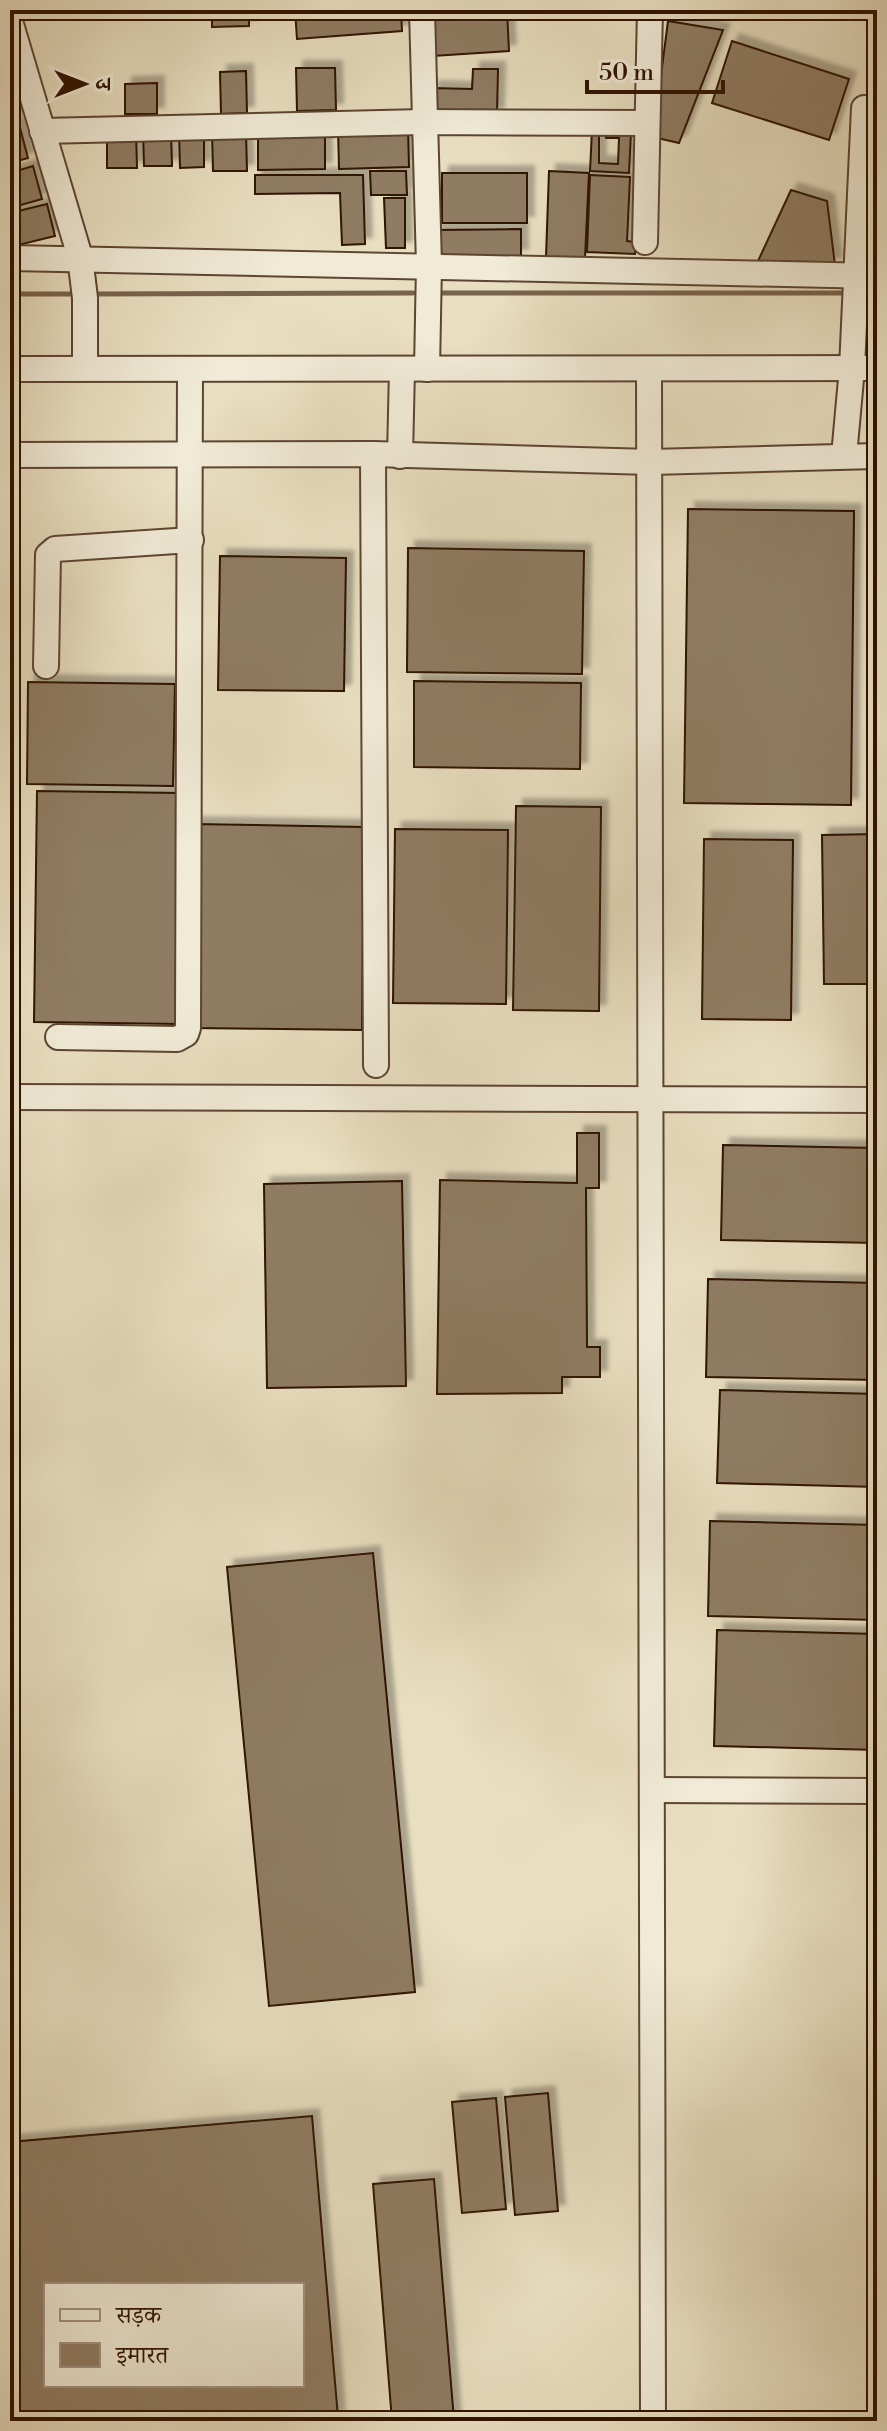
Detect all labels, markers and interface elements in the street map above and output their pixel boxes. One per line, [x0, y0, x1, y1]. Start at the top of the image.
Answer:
north arrow [44, 44, 124, 124]
scale bar [587, 44, 723, 94]
text: 50 m [599, 58, 654, 88]
text: उ [89, 76, 116, 91]
legend [44, 2283, 304, 2387]
text: सड़क [115, 2301, 163, 2331]
text: इमारत [115, 2341, 169, 2371]

